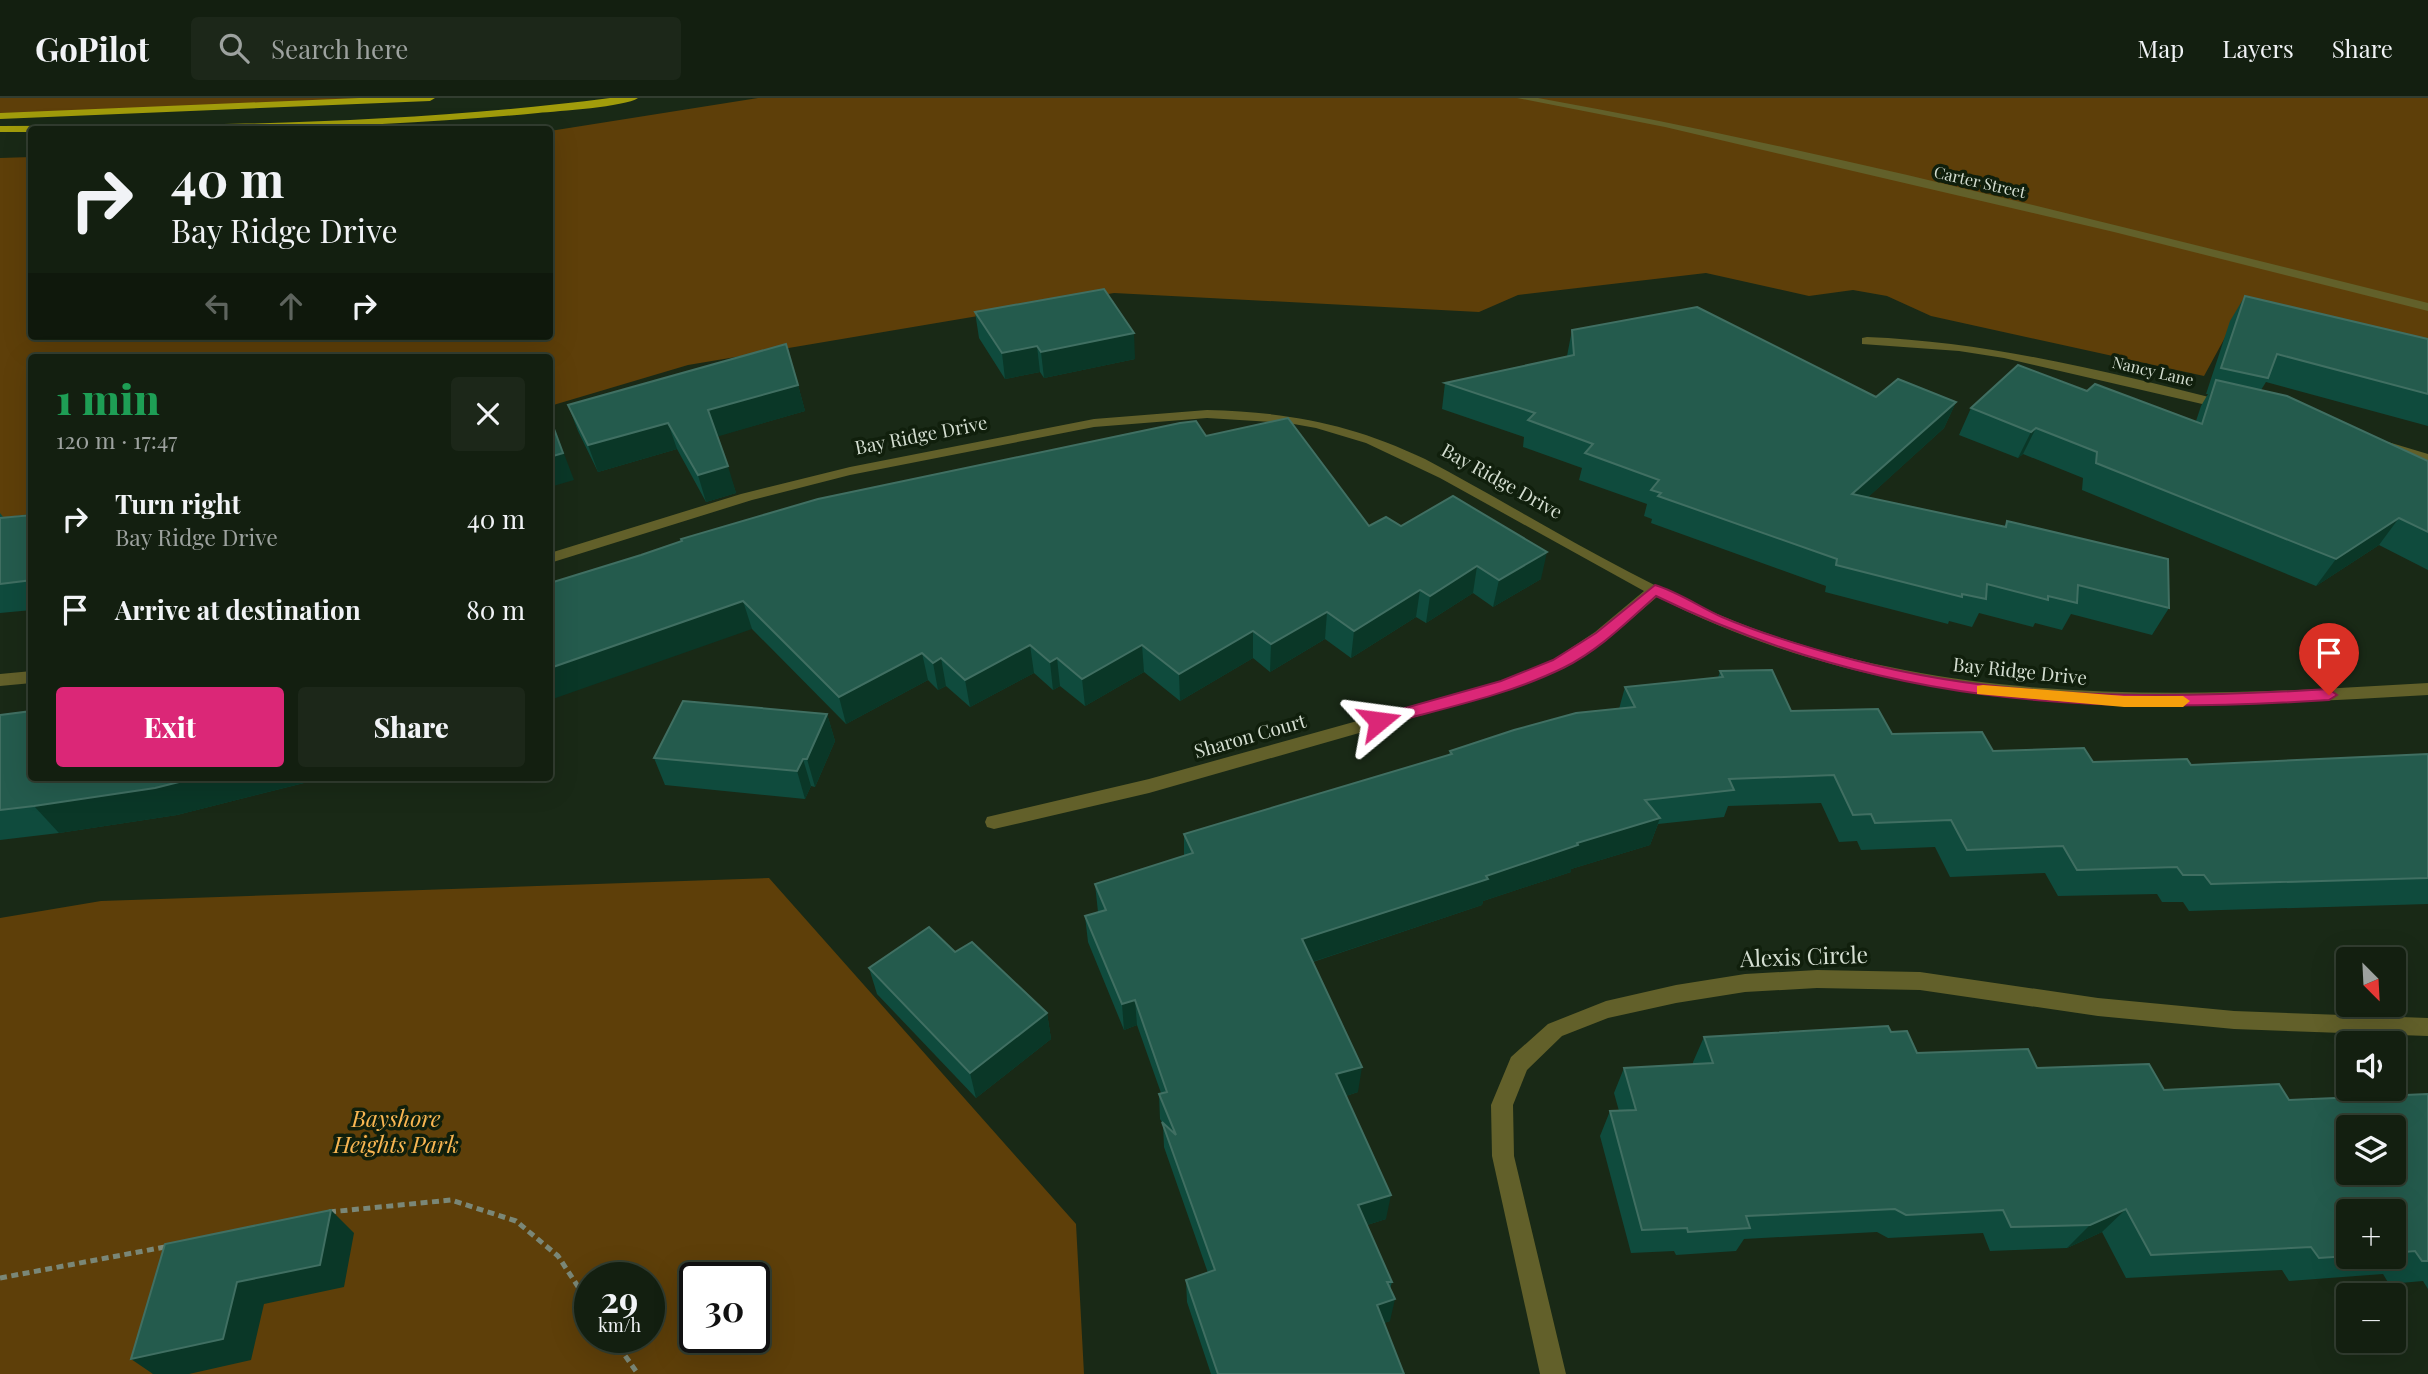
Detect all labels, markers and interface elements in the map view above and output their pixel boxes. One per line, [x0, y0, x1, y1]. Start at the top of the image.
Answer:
search box [191, 17, 681, 80]
text: GoPilot [35, 26, 149, 70]
icon: search [215, 29, 253, 67]
text: Search here [271, 31, 408, 66]
text: Map [2138, 32, 2184, 64]
text: Layers [2222, 32, 2294, 64]
text: Share [2332, 32, 2393, 64]
text: 40 m [171, 145, 284, 210]
icon: right [56, 154, 147, 245]
street label: Carter Street [1932, 161, 2028, 202]
text: Bay Ridge Drive [171, 208, 398, 251]
icon: left [199, 287, 237, 325]
icon: ahead [272, 287, 310, 325]
icon: right [345, 287, 383, 325]
street label: Nancy Lane [2110, 351, 2196, 390]
text: 1 min [56, 370, 160, 426]
button: close [451, 377, 525, 451]
street label: Bay Ridge Drive [852, 408, 989, 460]
text: 120 m · 17:47 [56, 424, 177, 455]
street label: Bay Ridge Drive [1437, 436, 1568, 524]
text: Turn right [115, 486, 241, 521]
icon: right [56, 500, 94, 538]
text: 40 m [467, 501, 525, 536]
text: Bay Ridge Drive [115, 521, 278, 552]
icon: arrive [56, 591, 94, 629]
text: Arrive at destination [115, 592, 361, 627]
text: 80 m [466, 592, 525, 627]
pin [2299, 623, 2359, 695]
icon: arrive [2310, 634, 2348, 672]
street label: Bay Ridge Drive [1952, 650, 2088, 690]
position arrow [1342, 684, 1416, 758]
button: Exit [56, 687, 284, 767]
button: Share [298, 687, 525, 767]
street label: Sharon Court [1191, 707, 1309, 763]
street label: Alexis Circle [1738, 938, 1869, 973]
north arrow [2336, 947, 2406, 1017]
map controls [2336, 947, 2406, 1353]
button: sound [2336, 1031, 2406, 1101]
park label: Bayshore Heights Park [332, 1102, 459, 1159]
button: layers [2336, 1115, 2406, 1185]
button: + [2336, 1199, 2406, 1269]
speed limit sign: 30 [679, 1262, 770, 1353]
text: 29 [601, 1275, 638, 1322]
button: − [2336, 1283, 2406, 1353]
text: km/h [598, 1313, 641, 1337]

